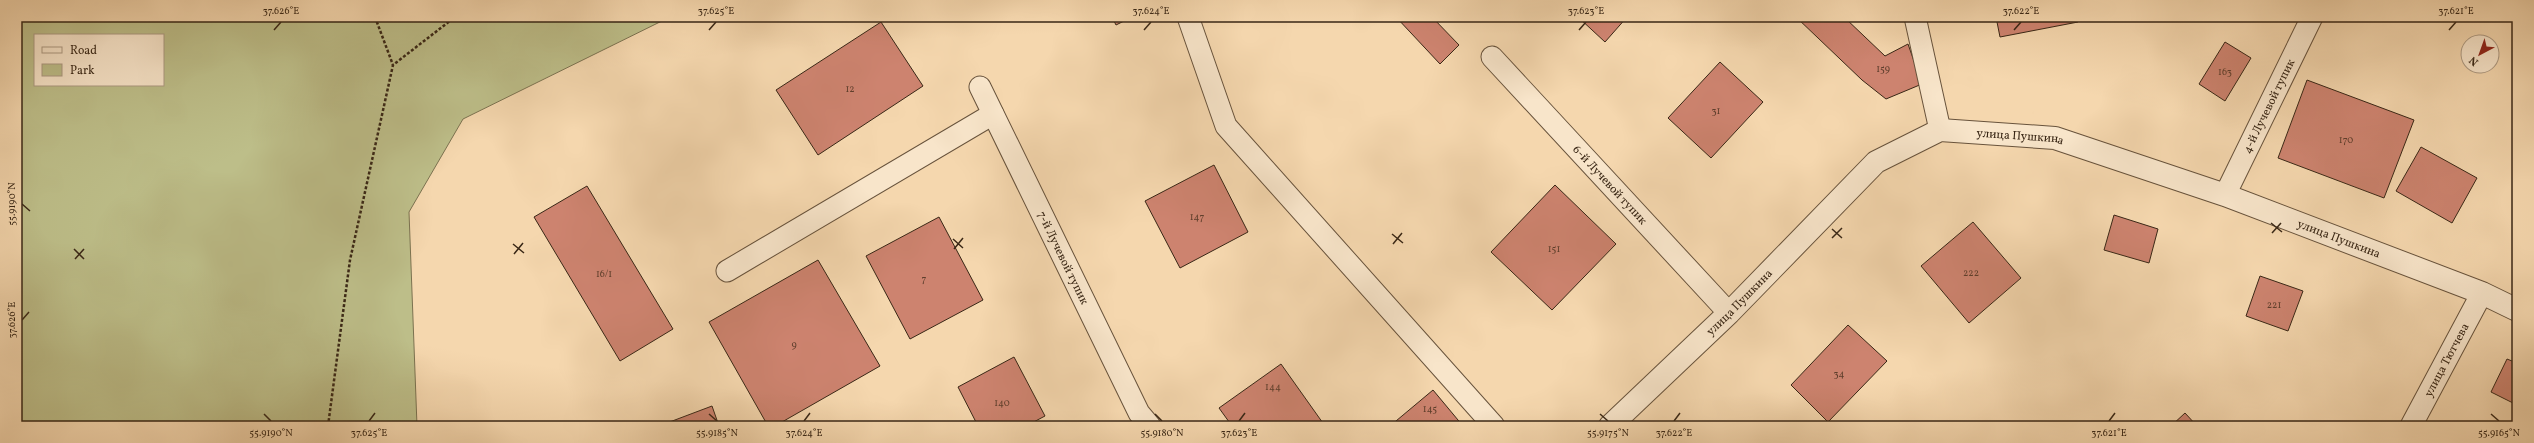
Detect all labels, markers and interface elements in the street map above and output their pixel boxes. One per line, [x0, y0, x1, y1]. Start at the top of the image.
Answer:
text: 37.626°E [263, 4, 299, 18]
text: 37.625°E [698, 4, 734, 18]
text: 37.624°E [1133, 4, 1169, 18]
text: 37.623°E [1568, 4, 1604, 18]
text: 37.622°E [2003, 4, 2039, 18]
text: 37.621°E [2438, 4, 2474, 18]
legend [34, 34, 164, 86]
north arrow [2460, 34, 2500, 74]
text: Road [70, 43, 97, 59]
text: N [2466, 52, 2482, 69]
street label: 4-й Лучевой тупик [2240, 56, 2299, 156]
house number: 159 [1876, 62, 1890, 76]
text: Park [70, 63, 95, 79]
house number: 163 [2218, 65, 2232, 79]
house number: 12 [845, 82, 855, 96]
house number: 31 [1711, 104, 1721, 118]
street label: улица Пушкина [1976, 126, 2066, 149]
house number: 170 [2339, 133, 2353, 147]
street label: 6-й Лучевой тупик [1569, 142, 1651, 229]
text: 55.9190°N [5, 182, 19, 226]
street label: 7-й Лучевой тупик [1033, 209, 1092, 308]
house number: 147 [1190, 210, 1204, 224]
street label: улица Пушкина [2295, 216, 2383, 263]
house number: 151 [1548, 242, 1560, 256]
street label: улица Пушкина [1703, 266, 1777, 340]
house number: 222 [1963, 266, 1979, 280]
house number: 16/1 [596, 267, 612, 281]
house number: 7 [922, 272, 927, 286]
house number: 221 [2267, 298, 2281, 312]
text: 37.626°E [5, 302, 19, 338]
street label: улица Тютчева [2421, 321, 2473, 400]
house number: 9 [791, 338, 797, 352]
house number: 34 [1833, 367, 1845, 381]
house number: 144 [1265, 380, 1281, 394]
house number: 140 [994, 396, 1010, 410]
house number: 145 [1423, 402, 1437, 416]
text: 55.9190°N [249, 426, 293, 440]
text: 37.625°E [351, 426, 387, 440]
text: 55.9185°N [696, 426, 739, 440]
text: 37.624°E [786, 426, 822, 440]
text: 55.9180°N [1140, 426, 1184, 440]
text: 37.623°E [1221, 426, 1257, 440]
text: 55.9175°N [1587, 426, 1630, 440]
text: 37.622°E [1656, 426, 1692, 440]
text: 37.621°E [2091, 426, 2127, 440]
text: 55.9165°N [2478, 426, 2521, 440]

